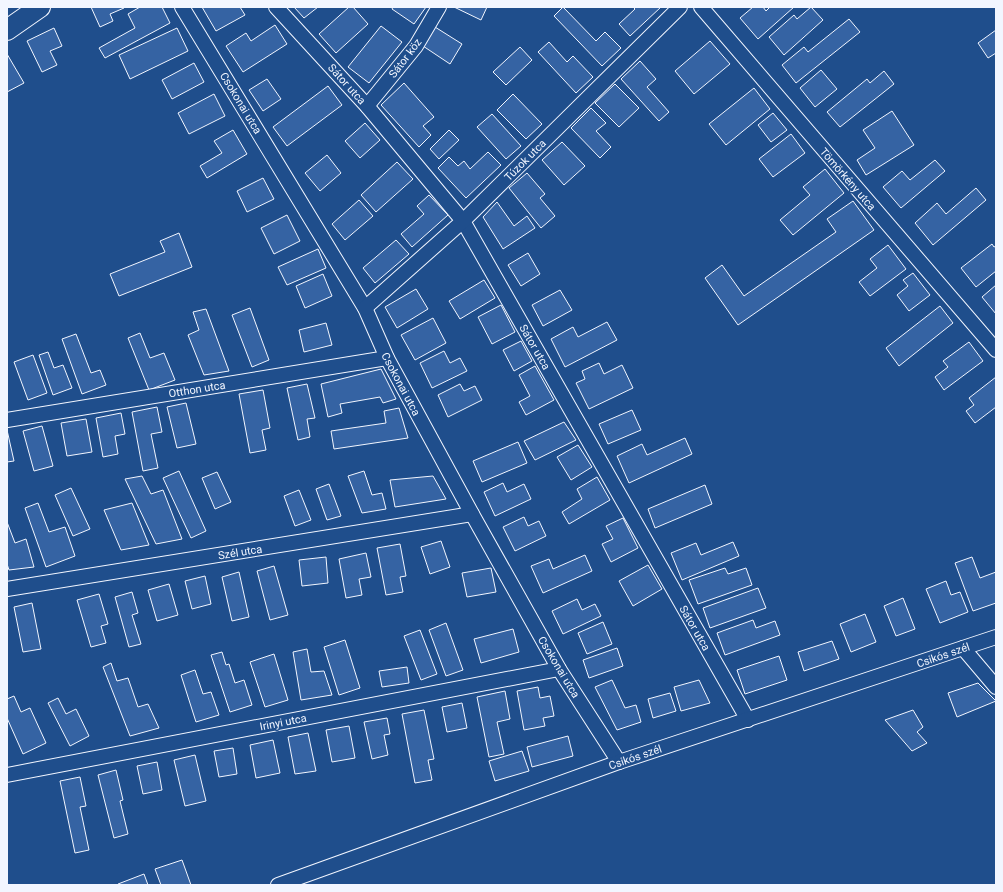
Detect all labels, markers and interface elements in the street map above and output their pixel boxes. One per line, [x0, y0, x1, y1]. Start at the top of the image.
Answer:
street label: Sátor köz [386, 36, 425, 81]
street label: Sátor utca [325, 61, 368, 107]
street label: Csokonai utca [217, 70, 264, 137]
street label: Túzok utca [502, 137, 549, 184]
street label: Tömörkény utca [817, 145, 878, 213]
street label: Sátor utca [516, 322, 553, 372]
street label: Csokonai utca [378, 350, 423, 418]
street label: Otthon utca [168, 379, 226, 400]
street label: Szél utca [217, 543, 263, 562]
street label: Sátor utca [676, 603, 713, 653]
street label: Csokonai utca [535, 634, 582, 701]
street label: Csikós szél [915, 640, 971, 671]
street label: Irinyi utca [259, 712, 308, 733]
street label: Csikós szél [607, 742, 663, 773]

